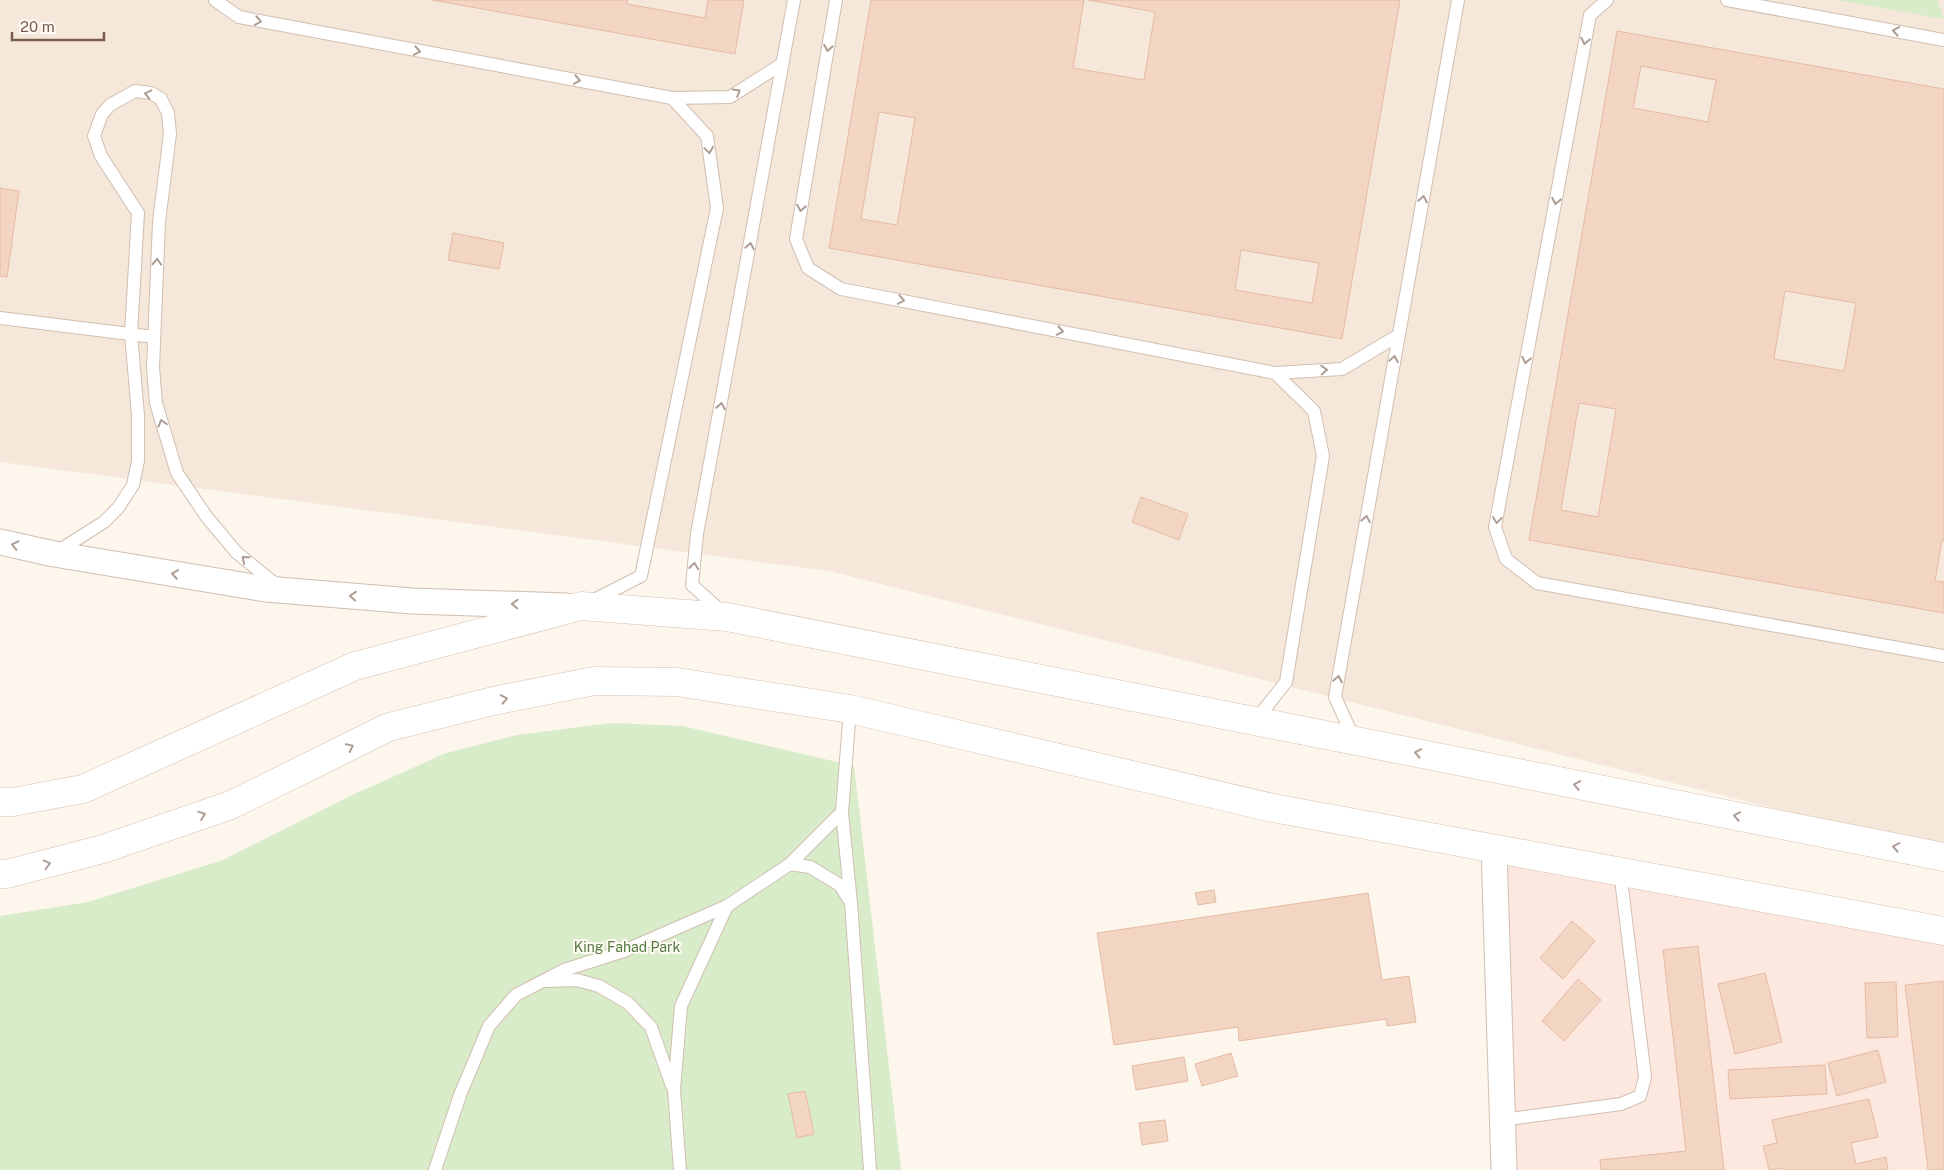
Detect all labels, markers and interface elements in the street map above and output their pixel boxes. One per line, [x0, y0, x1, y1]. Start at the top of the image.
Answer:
scale bar [12, 10, 105, 42]
one-way arrow [253, 15, 262, 25]
text: 20 m [20, 18, 55, 35]
one-way arrow [1892, 26, 1900, 36]
one-way arrow [1581, 37, 1591, 45]
one-way arrow [823, 44, 833, 52]
one-way arrow [413, 45, 422, 55]
one-way arrow [573, 75, 582, 85]
one-way arrow [143, 89, 152, 100]
one-way arrow [732, 89, 741, 99]
one-way arrow [703, 147, 714, 155]
one-way arrow [1417, 195, 1427, 204]
one-way arrow [1551, 196, 1561, 205]
one-way arrow [796, 205, 807, 213]
one-way arrow [744, 241, 754, 250]
one-way arrow [152, 257, 163, 265]
one-way arrow [896, 295, 905, 305]
one-way arrow [1056, 325, 1065, 336]
one-way arrow [1389, 355, 1399, 364]
one-way arrow [1521, 356, 1532, 365]
one-way arrow [1320, 364, 1328, 375]
one-way arrow [715, 401, 725, 410]
one-way arrow [158, 419, 168, 428]
one-way arrow [1361, 515, 1371, 524]
one-way arrow [1492, 517, 1503, 525]
one-way arrow [10, 540, 19, 551]
one-way arrow [242, 557, 251, 565]
one-way arrow [688, 562, 699, 570]
one-way arrow [170, 569, 179, 579]
one-way arrow [349, 591, 357, 602]
one-way arrow [511, 599, 519, 609]
one-way arrow [1332, 675, 1342, 684]
one-way arrow [500, 694, 508, 705]
one-way arrow [344, 743, 353, 753]
one-way arrow [1413, 749, 1422, 759]
one-way arrow [1573, 780, 1582, 790]
one-way arrow [198, 811, 206, 821]
one-way arrow [1732, 811, 1741, 822]
one-way arrow [1892, 843, 1901, 853]
one-way arrow [43, 859, 51, 869]
park label: King Fahad Park [574, 939, 680, 955]

